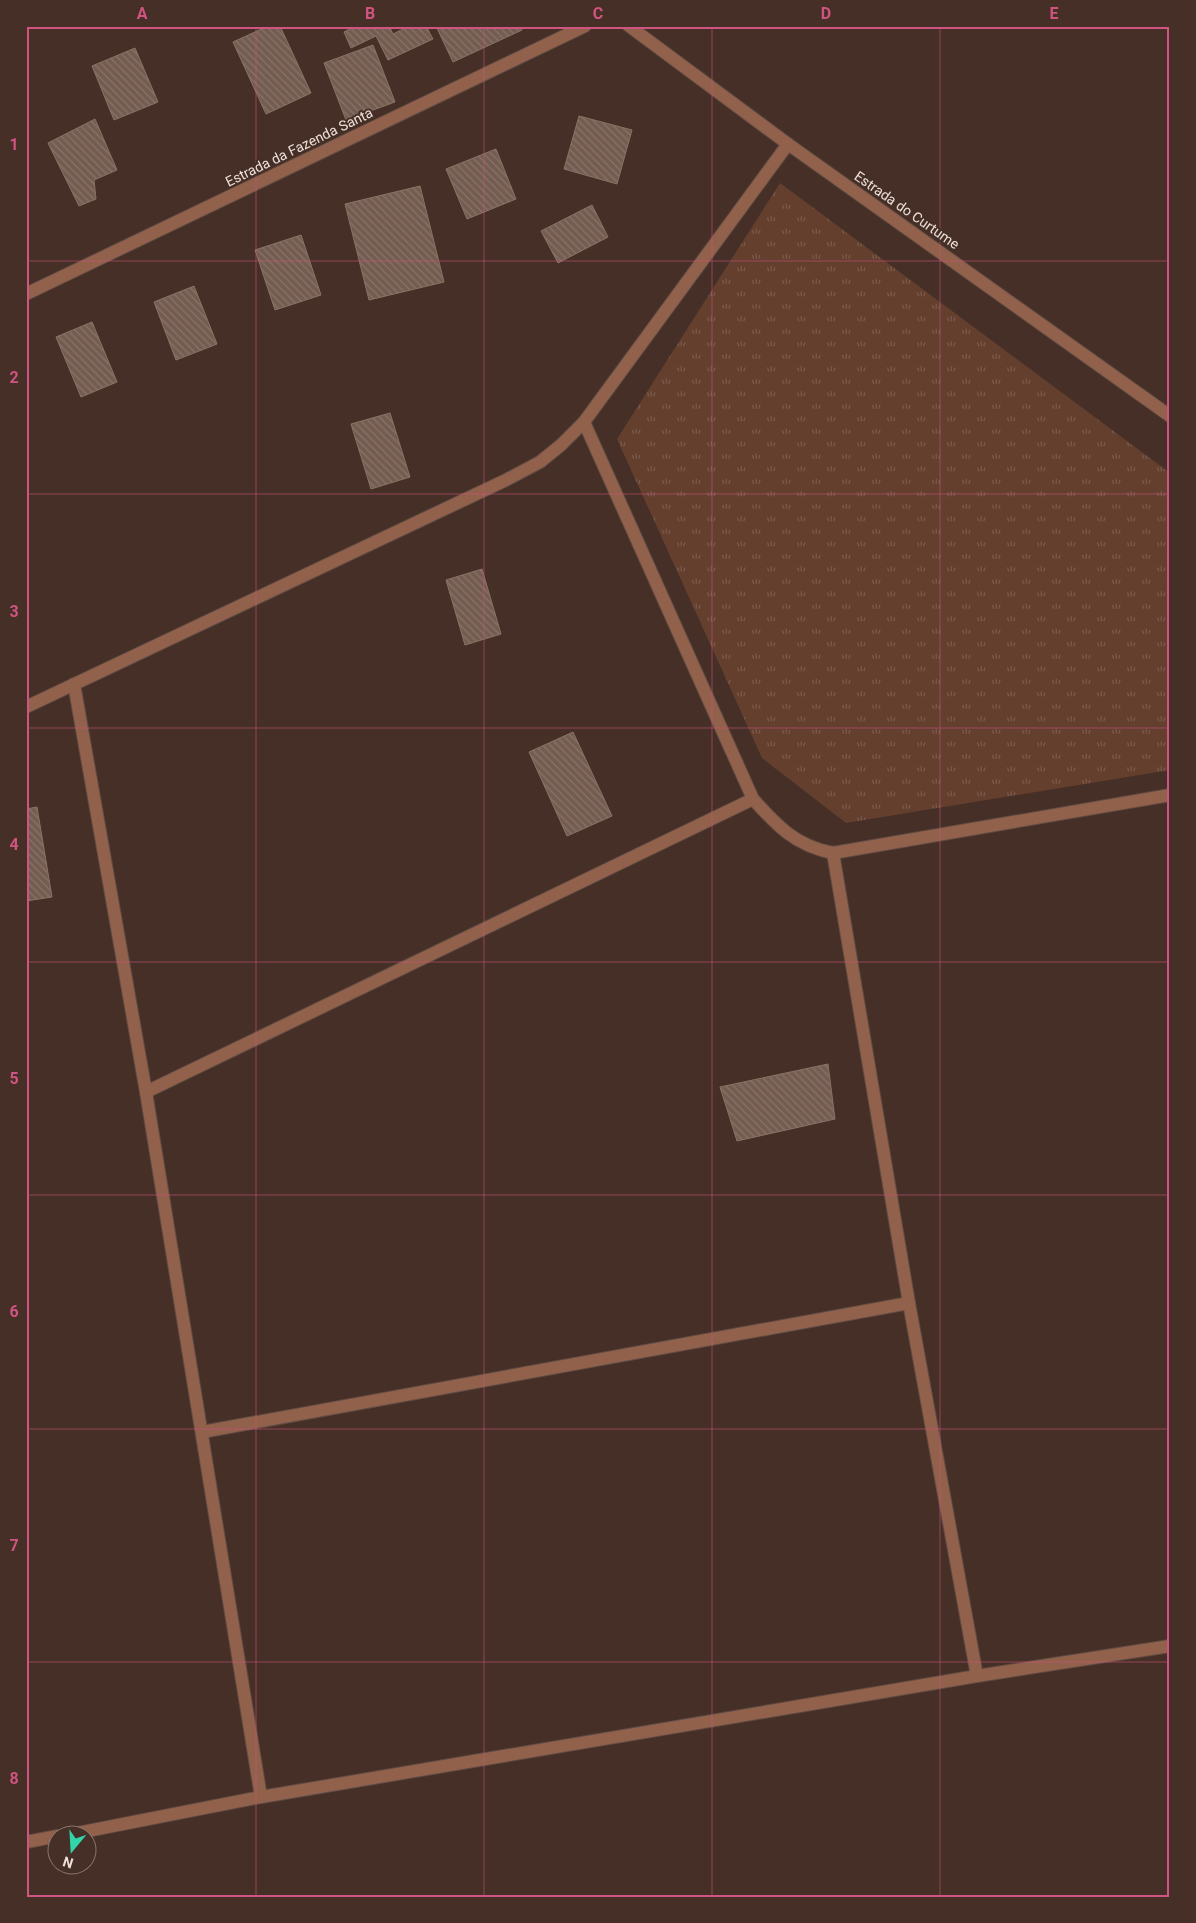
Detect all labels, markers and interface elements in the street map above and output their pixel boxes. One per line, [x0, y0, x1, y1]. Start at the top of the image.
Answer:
text: A [137, 4, 148, 23]
text: B [365, 4, 375, 23]
text: C [593, 4, 603, 23]
text: D [821, 4, 831, 23]
text: E [1050, 4, 1059, 23]
street label: Estrada da Fazenda Santa [223, 104, 375, 190]
text: 1 [9, 135, 19, 154]
street label: Estrada do Curtume [852, 168, 962, 252]
text: 2 [9, 368, 19, 387]
text: 3 [9, 602, 19, 621]
text: 4 [9, 835, 19, 854]
text: 5 [9, 1069, 19, 1088]
text: 6 [9, 1302, 19, 1321]
text: 7 [9, 1536, 19, 1555]
text: 8 [9, 1769, 19, 1788]
north arrow [48, 1826, 98, 1876]
text: N [61, 1853, 75, 1872]

